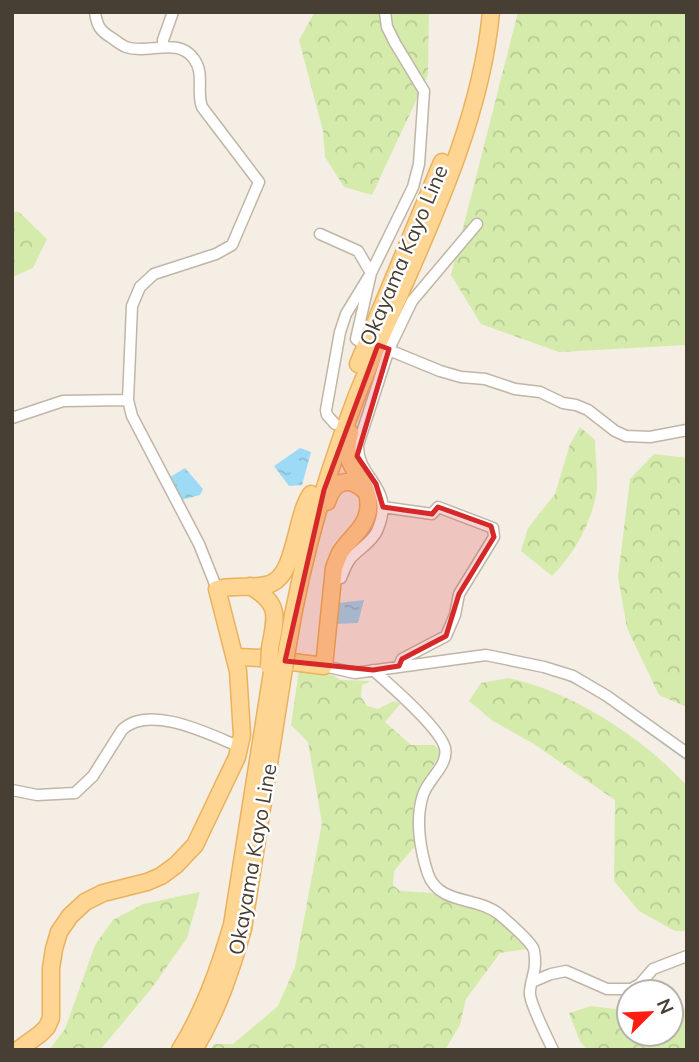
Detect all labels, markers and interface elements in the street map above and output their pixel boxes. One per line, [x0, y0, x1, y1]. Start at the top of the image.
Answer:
street label: Okayama Kayo Line [353, 161, 453, 349]
street label: Okayama Kayo Line [222, 761, 282, 957]
north arrow [615, 978, 685, 1048]
text: N [652, 995, 679, 1018]

